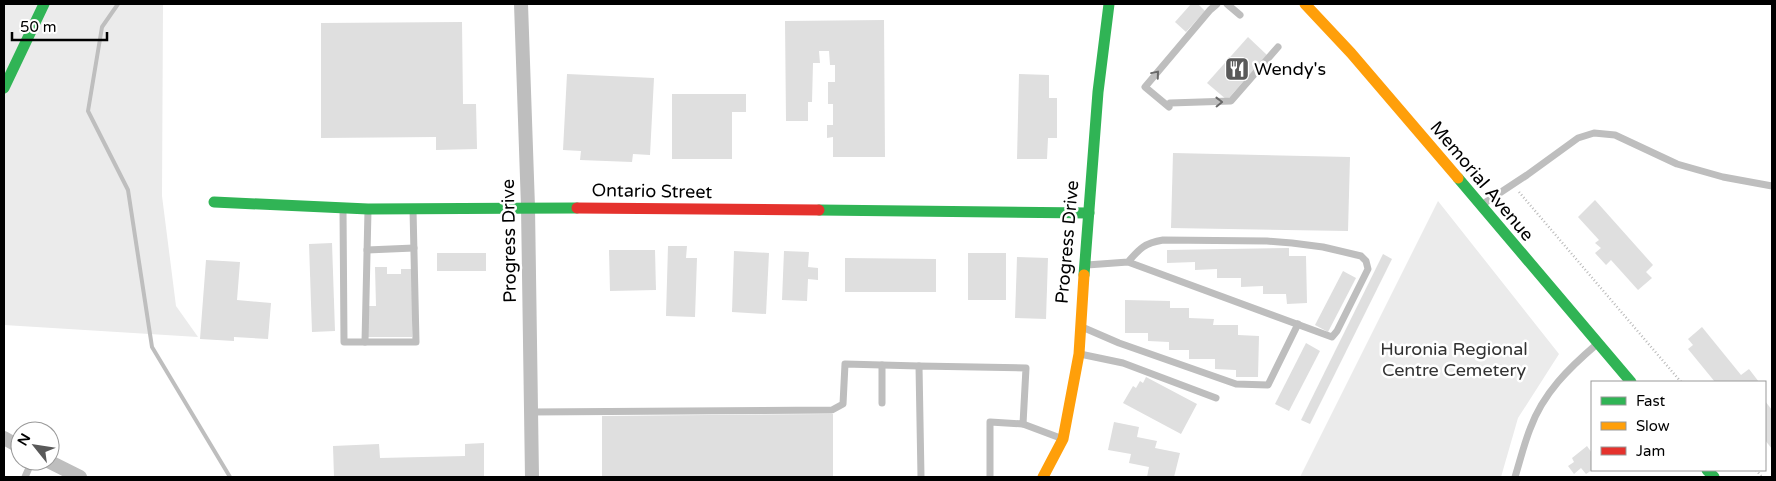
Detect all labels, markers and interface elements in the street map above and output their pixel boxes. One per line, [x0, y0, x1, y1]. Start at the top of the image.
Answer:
scale bar [12, 10, 108, 42]
text: 50 m [20, 18, 57, 36]
restaurant icon: Wendy's [1224, 56, 1250, 82]
place label: Wendy's [1254, 58, 1326, 80]
one-way arrow [1150, 71, 1158, 80]
one-way arrow [1215, 97, 1223, 107]
street label: Memorial Avenue [1425, 117, 1539, 245]
street label: Progress Drive [497, 179, 521, 303]
street label: Ontario Street [591, 179, 713, 203]
street label: Progress Drive [1051, 179, 1083, 305]
park label: Huronia Regional Centre Cemetery [1380, 338, 1528, 381]
legend [1591, 381, 1766, 471]
text: Fast [1636, 392, 1666, 410]
text: Slow [1636, 417, 1670, 435]
north arrow [10, 421, 60, 471]
text: N [14, 431, 34, 449]
text: Jam [1636, 442, 1665, 460]

